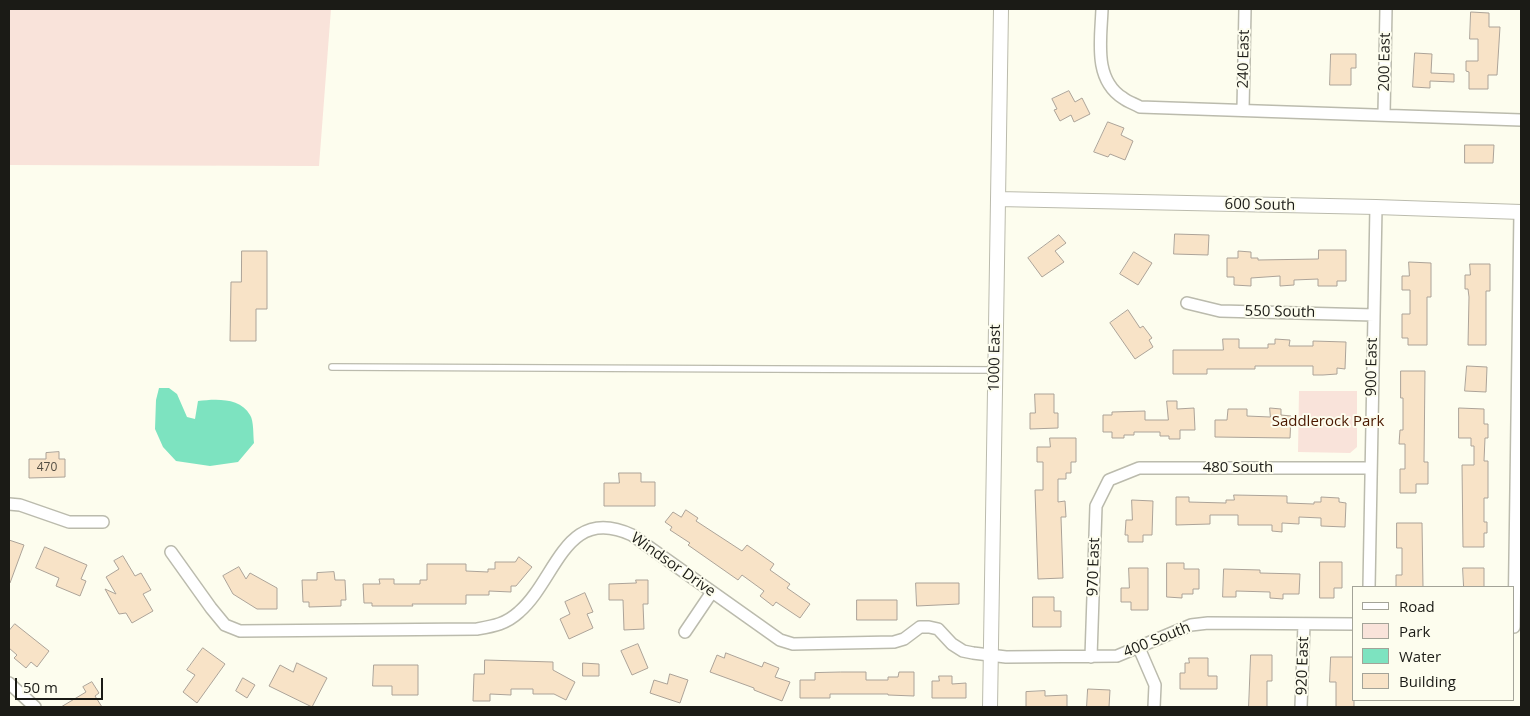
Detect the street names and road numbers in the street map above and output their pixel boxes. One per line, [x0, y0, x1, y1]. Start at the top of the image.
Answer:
street label: 240 East [1234, 29, 1254, 89]
street label: 200 East [1375, 32, 1395, 92]
street label: 600 South [1225, 195, 1295, 215]
street label: 550 South [1245, 302, 1315, 322]
street label: 1000 East [985, 324, 1005, 392]
street label: 900 East [1362, 337, 1382, 397]
street label: 480 South [1203, 459, 1273, 477]
street label: Windsor Drive [627, 529, 719, 601]
street label: 970 East [1084, 537, 1104, 597]
street label: 400 South [1121, 618, 1193, 662]
street label: 920 East [1293, 636, 1313, 696]

